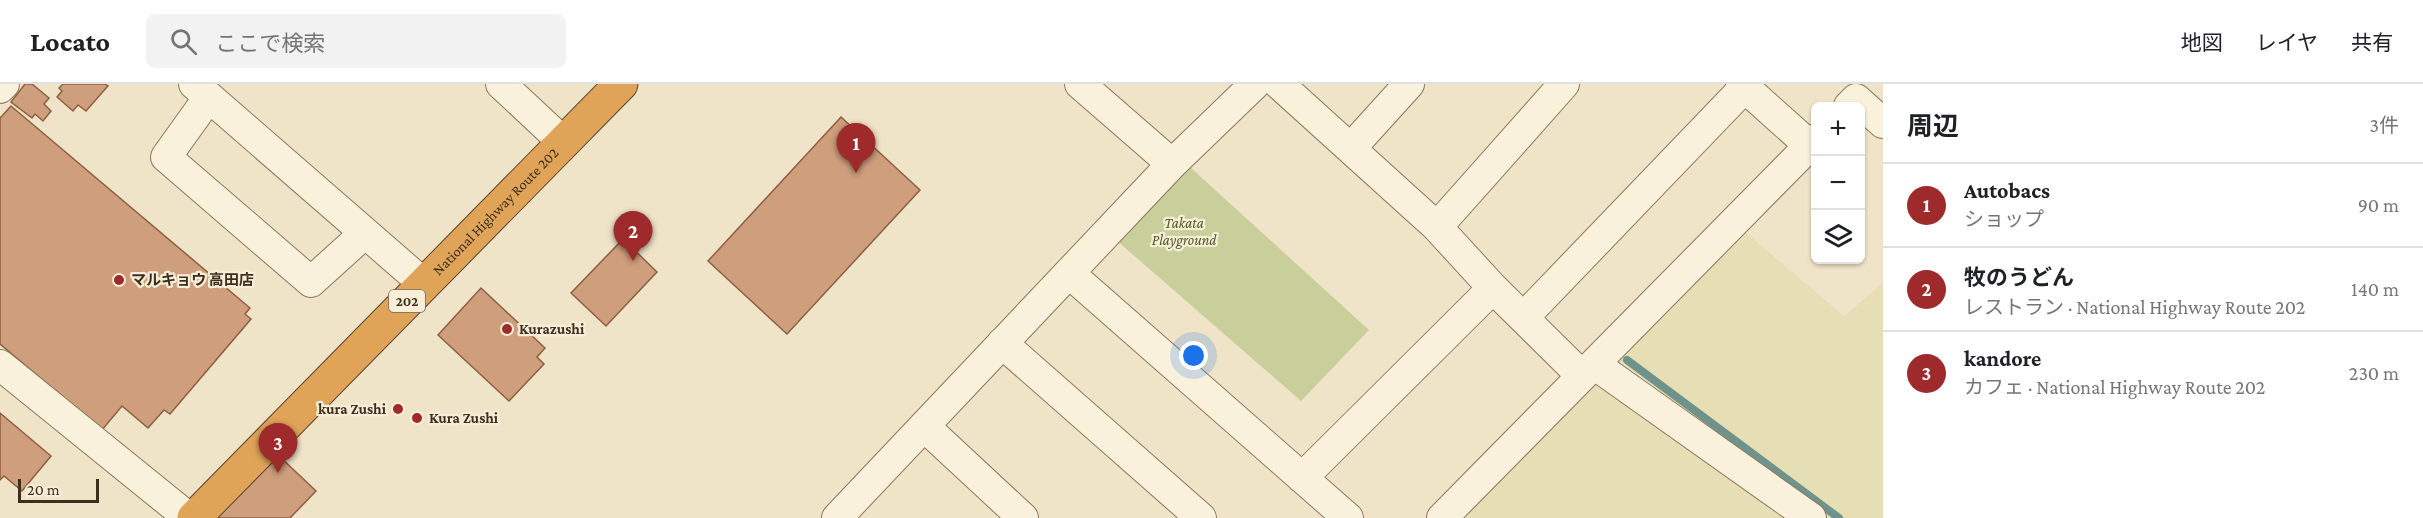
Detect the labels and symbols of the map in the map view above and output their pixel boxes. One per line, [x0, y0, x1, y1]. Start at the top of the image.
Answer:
pin: 1 [836, 124, 876, 173]
street label: National Highway Route 202 [430, 145, 562, 278]
pin: 2 [614, 212, 652, 261]
park label: Takata Playground [1152, 215, 1217, 249]
place label: マルキョウ 高田店 [131, 272, 254, 288]
marker: マルキョウ 高田店 [112, 273, 126, 287]
road number: 202 [389, 290, 425, 312]
place label: Kurazushi [519, 321, 585, 337]
marker: Kurazushi [500, 322, 514, 336]
your location [1179, 341, 1208, 370]
place label: kura Zushi [318, 401, 387, 417]
marker: kura Zushi [391, 402, 405, 416]
place label: Kura Zushi [429, 410, 499, 426]
marker: Kura Zushi [410, 411, 424, 425]
pin: 3 [258, 424, 298, 473]
scale bar [18, 476, 99, 504]

